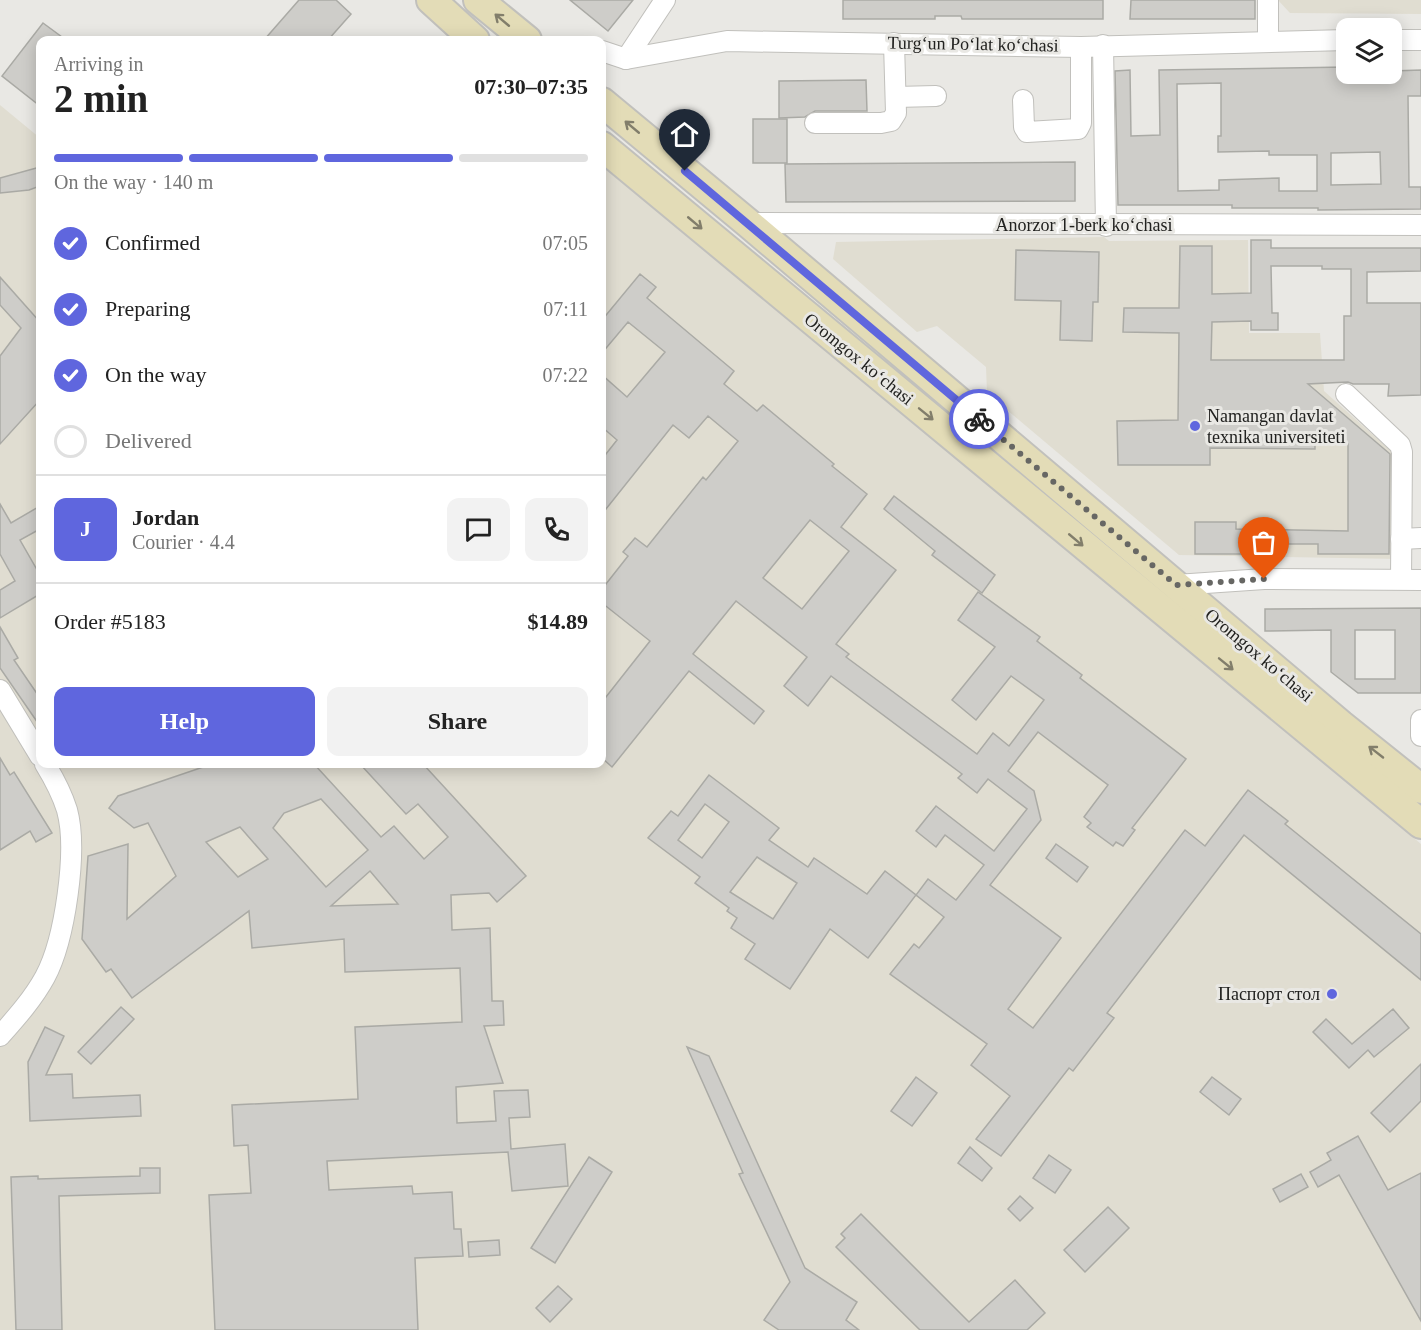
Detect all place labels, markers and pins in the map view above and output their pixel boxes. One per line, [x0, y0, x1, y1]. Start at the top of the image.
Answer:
pin [659, 109, 710, 171]
place label: Namangan davlat texnika universiteti [1207, 406, 1345, 447]
marker: Namangan davlat texnika universiteti [1188, 419, 1202, 433]
pin [1238, 517, 1289, 579]
place label: Паспорт стол [1218, 984, 1320, 1004]
marker: Паспорт стол [1325, 987, 1339, 1001]

